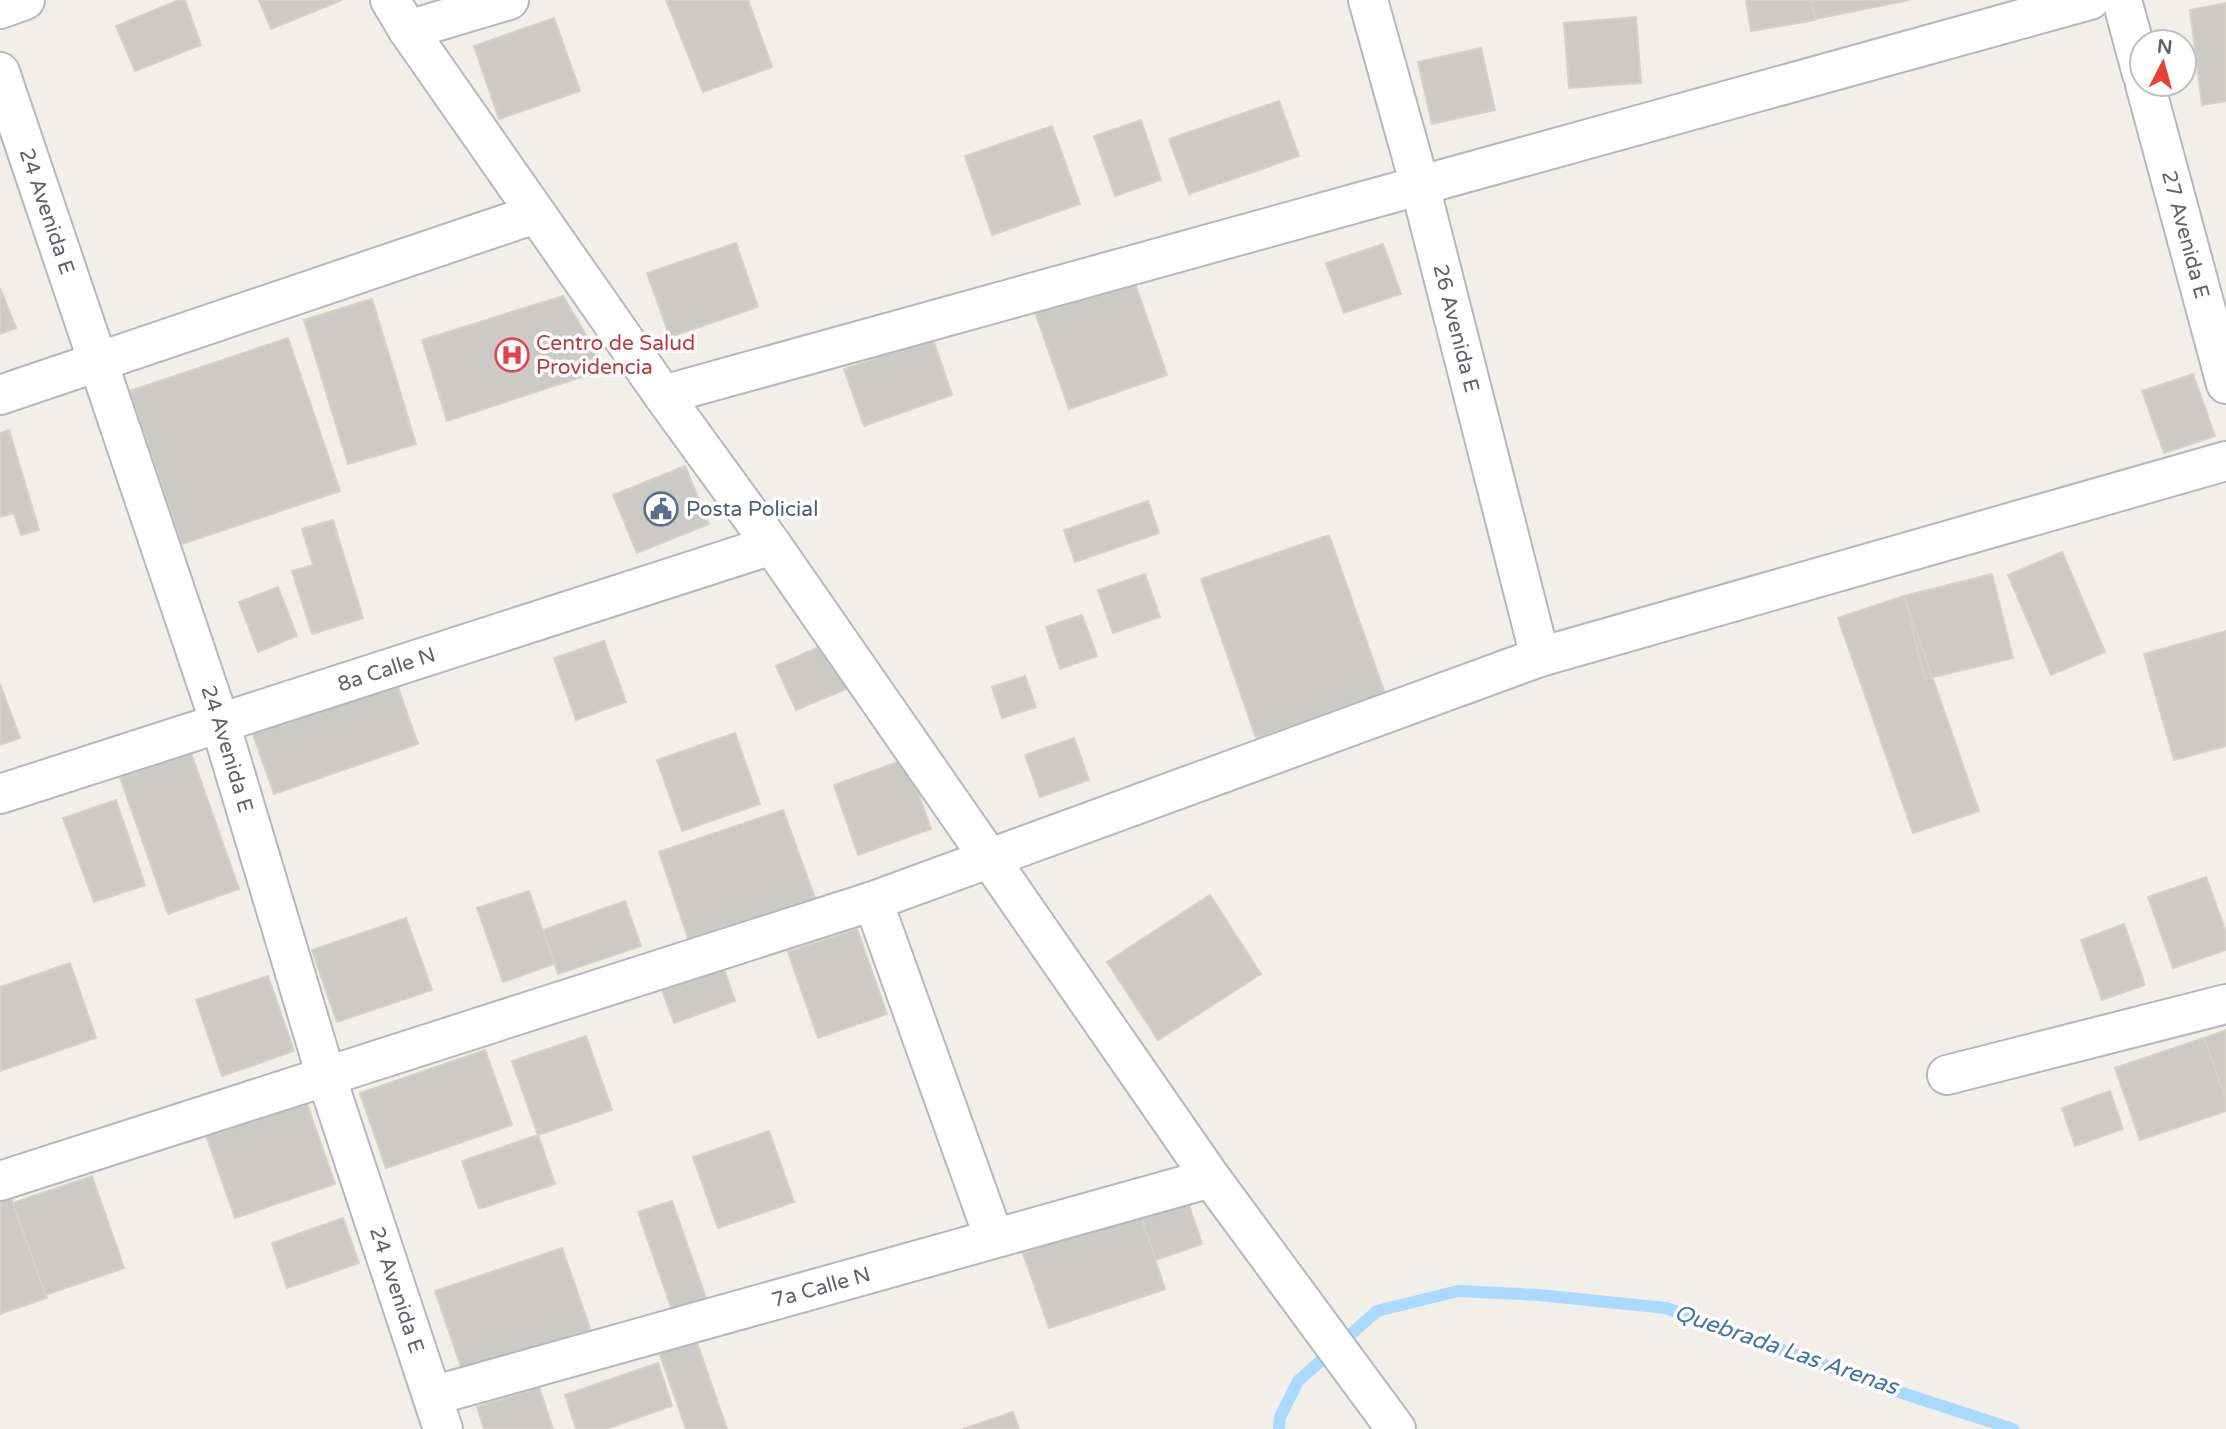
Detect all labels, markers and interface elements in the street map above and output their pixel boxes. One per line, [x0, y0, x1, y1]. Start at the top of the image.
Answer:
north arrow [2128, 28, 2198, 98]
text: N [2156, 35, 2173, 59]
street label: 24 Avenida E [14, 145, 80, 278]
street label: 27 Avenida E [2156, 168, 2215, 301]
street label: 26 Avenida E [1428, 261, 1485, 395]
place label: Centro de Salud Providencia [536, 331, 695, 380]
hospital icon: Centro de Salud Providencia [493, 336, 531, 374]
public building icon: Posta Policial [642, 490, 680, 528]
place label: Posta Policial [686, 497, 818, 522]
street label: 8a Calle N [334, 642, 439, 697]
street label: 24 Avenida E [196, 682, 259, 815]
street label: 24 Avenida E [364, 1223, 429, 1356]
street label: 7a Calle N [769, 1261, 873, 1313]
water label: Quebrada Las Arenas [1670, 1299, 1903, 1402]

